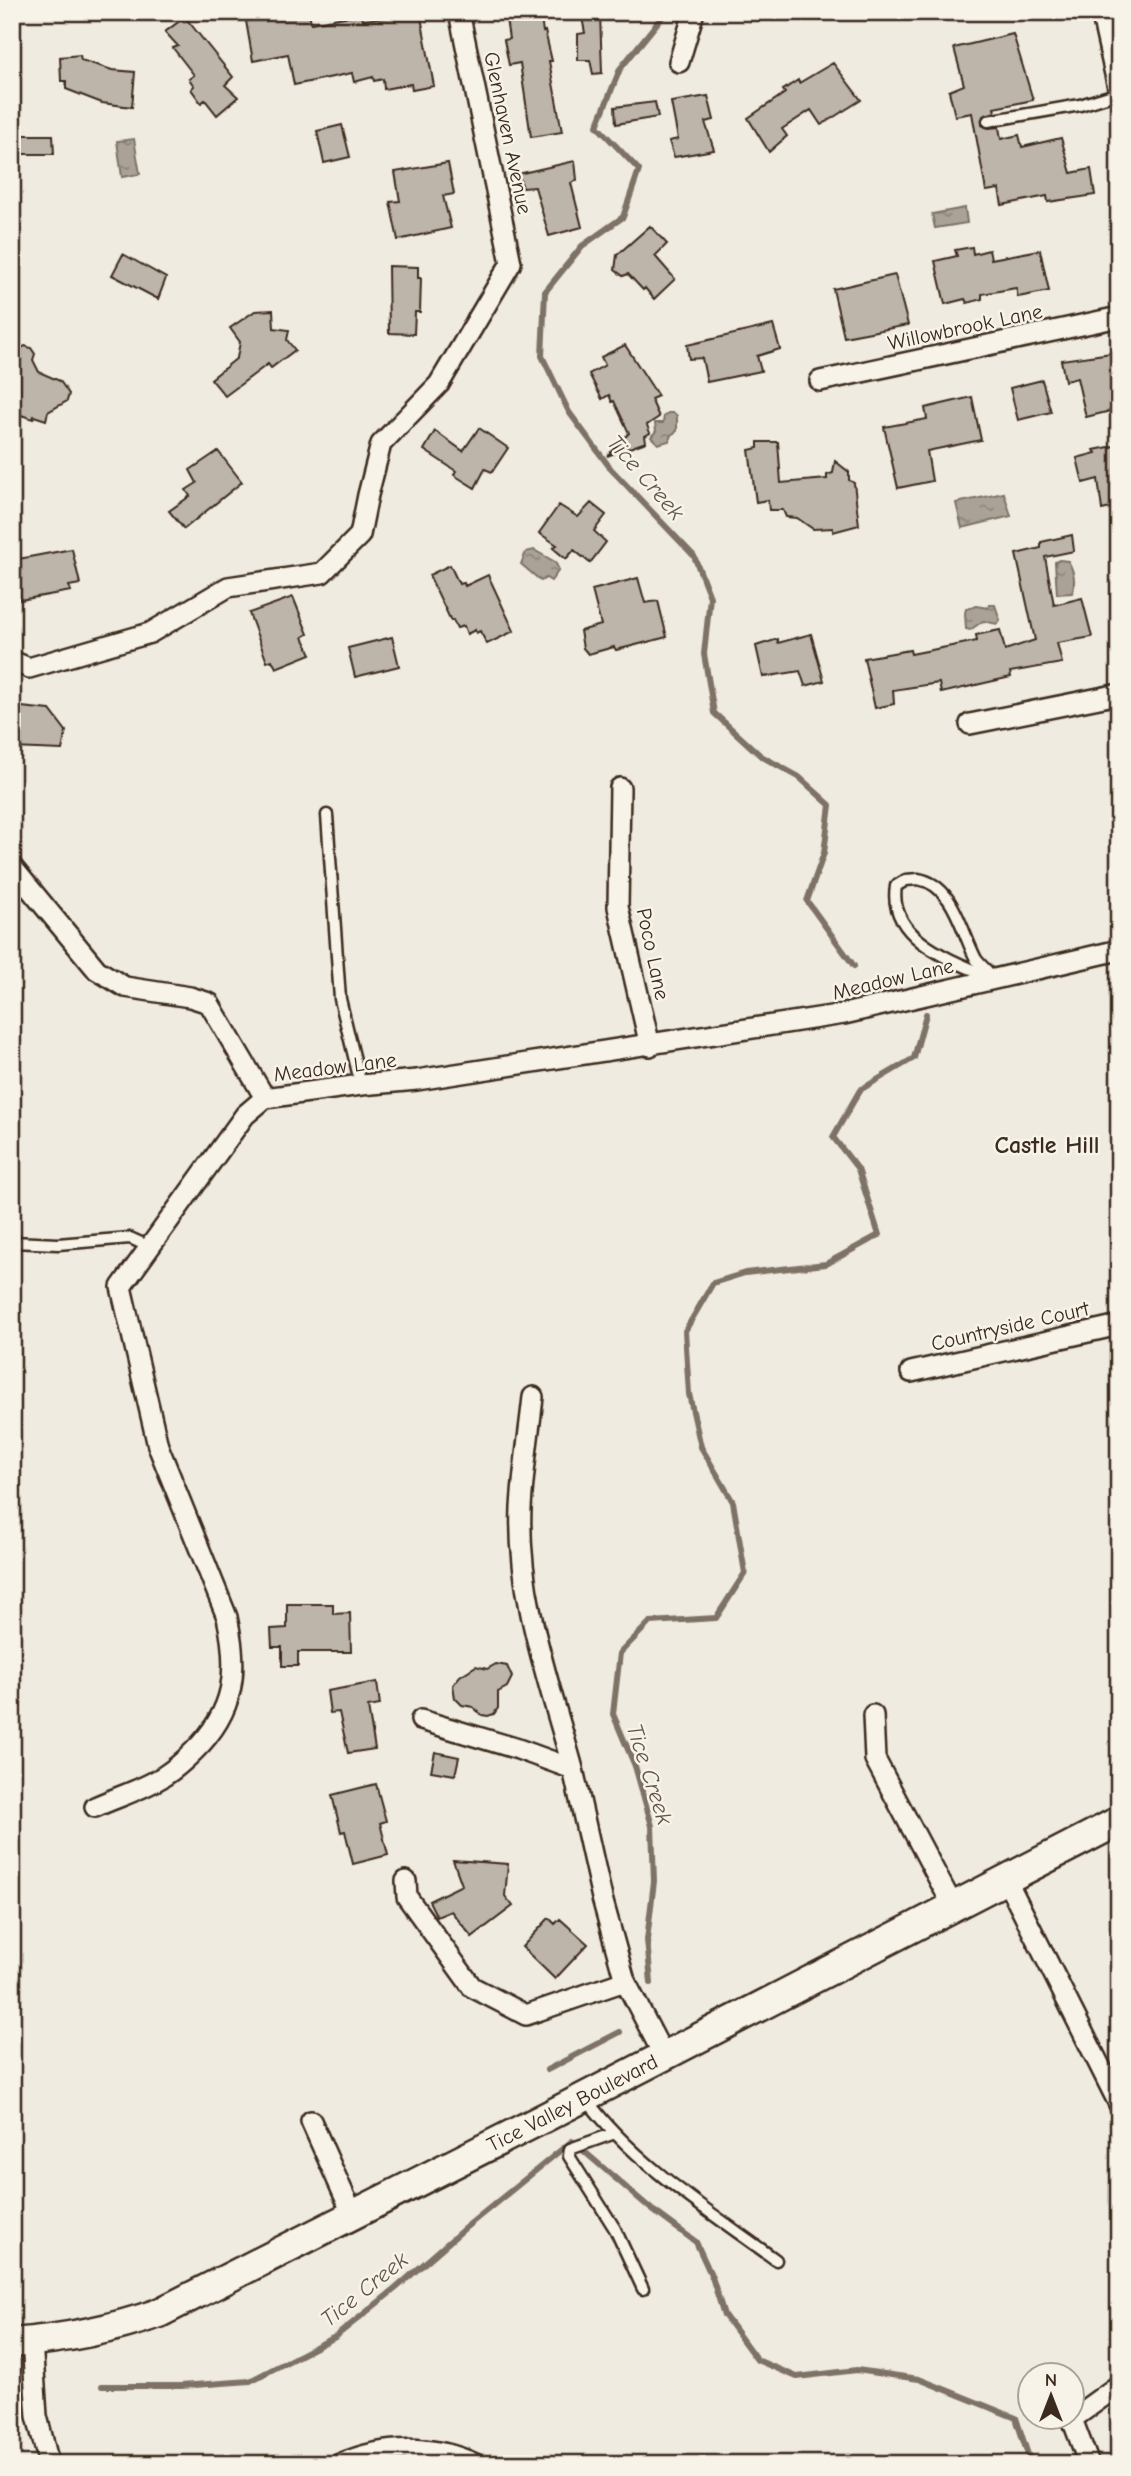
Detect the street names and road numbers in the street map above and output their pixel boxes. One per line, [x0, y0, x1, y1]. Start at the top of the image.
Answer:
street label: Glenhaven Avenue [479, 50, 537, 216]
street label: Willowbrook Lane [886, 299, 1044, 355]
street label: Poco Lane [632, 906, 674, 1002]
street label: Meadow Lane [830, 953, 956, 1005]
street label: Meadow Lane [272, 1048, 398, 1086]
street label: Countryside Court [929, 1296, 1092, 1356]
street label: Tice Valley Boulevard [483, 2049, 662, 2157]

